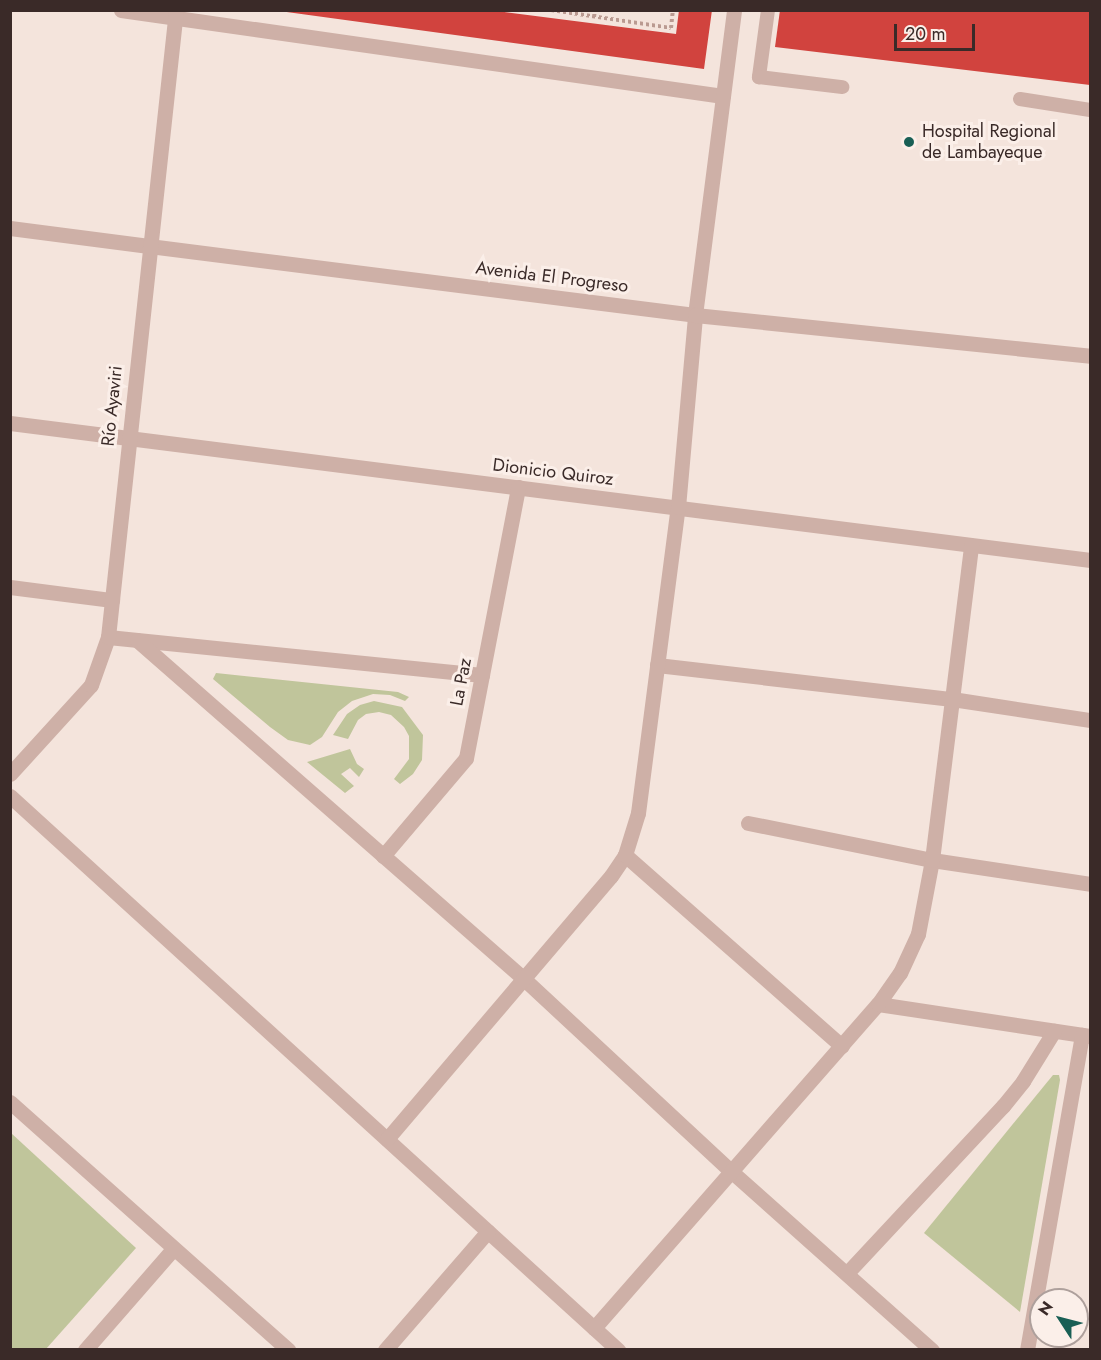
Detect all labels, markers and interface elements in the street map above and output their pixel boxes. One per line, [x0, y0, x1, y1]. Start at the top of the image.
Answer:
scale bar [897, 12, 978, 50]
text: 20 m [905, 21, 945, 47]
place label: Hospital Regional de Lambayeque [922, 121, 1056, 164]
marker: Hospital Regional de Lambayeque [900, 133, 918, 151]
street label: Avenida El Progreso [474, 257, 630, 297]
street label: Río Ayaviri [97, 365, 127, 447]
street label: Dionicio Quiroz [491, 454, 615, 490]
street label: La Paz [446, 656, 476, 708]
north arrow [1029, 1288, 1089, 1348]
text: N [1033, 1296, 1059, 1320]

